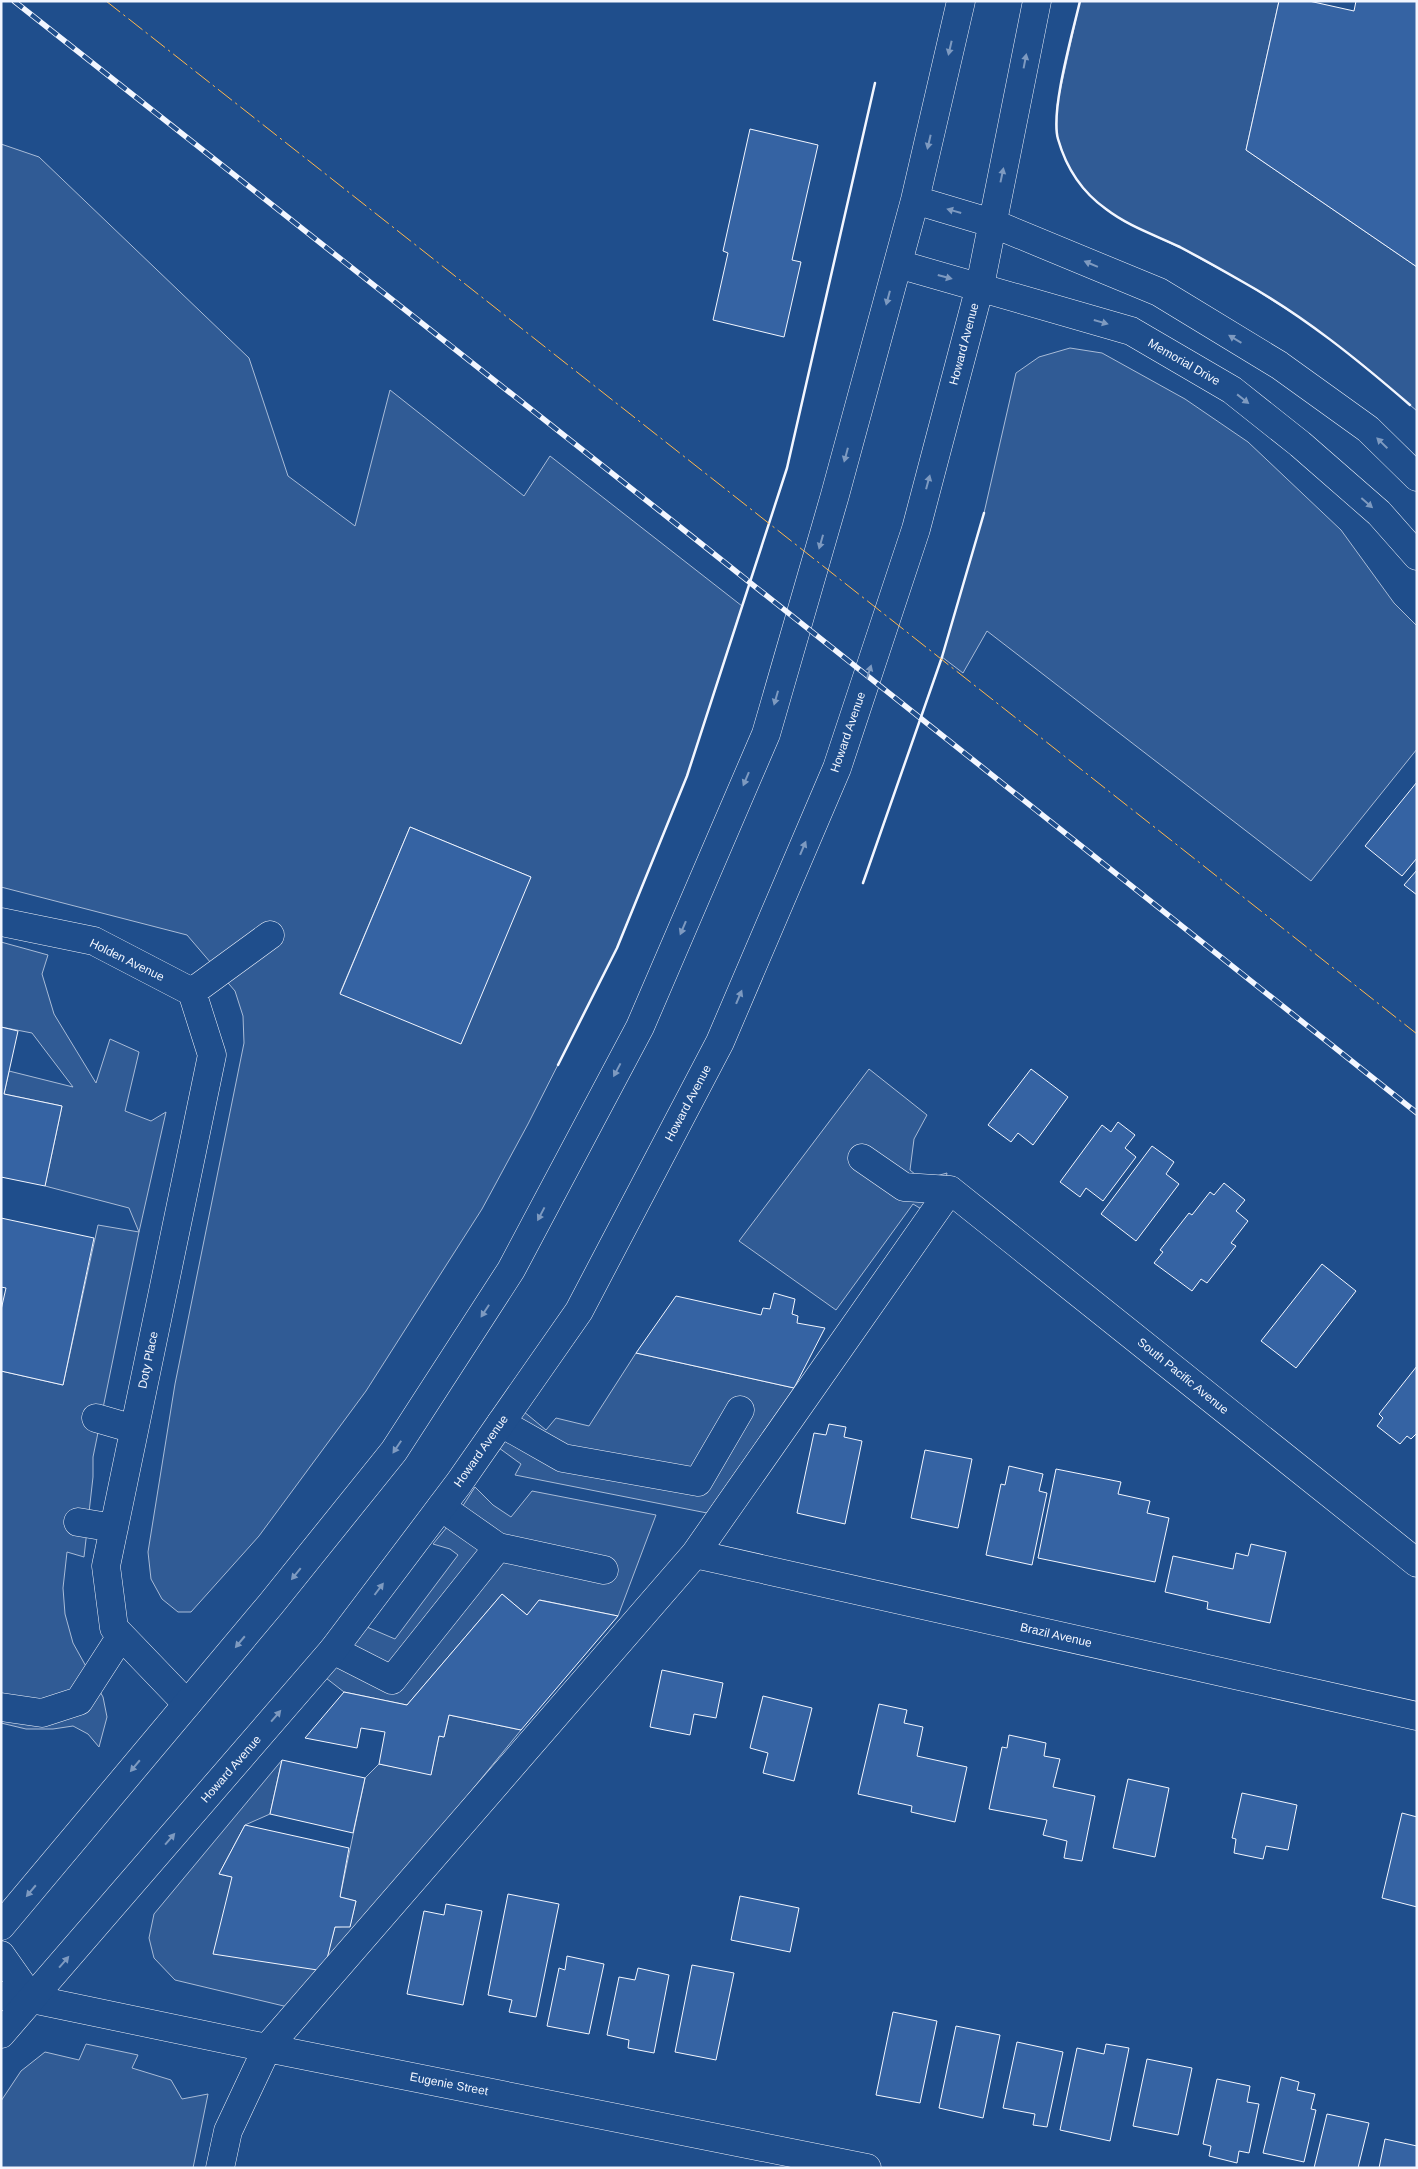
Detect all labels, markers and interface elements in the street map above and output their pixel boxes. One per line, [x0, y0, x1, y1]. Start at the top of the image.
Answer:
one-way arrow [946, 40, 954, 55]
one-way arrow [1022, 53, 1030, 69]
one-way arrow [924, 134, 932, 150]
one-way arrow [998, 167, 1006, 183]
one-way arrow [946, 207, 961, 215]
one-way arrow [1084, 260, 1099, 268]
one-way arrow [937, 273, 952, 281]
one-way arrow [884, 290, 892, 305]
street label: Howard Avenue [946, 301, 982, 387]
one-way arrow [1093, 318, 1108, 326]
one-way arrow [1229, 334, 1242, 343]
street label: Memorial Drive [1146, 336, 1223, 388]
one-way arrow [1236, 393, 1249, 404]
one-way arrow [1376, 437, 1388, 449]
one-way arrow [842, 447, 850, 462]
one-way arrow [924, 475, 932, 490]
one-way arrow [1361, 497, 1373, 509]
one-way arrow [817, 535, 825, 550]
one-way arrow [865, 664, 873, 679]
street label: Howard Avenue [828, 689, 868, 774]
one-way arrow [771, 691, 779, 706]
one-way arrow [742, 772, 750, 786]
one-way arrow [799, 841, 807, 855]
one-way arrow [678, 921, 686, 935]
street label: Holden Avenue [87, 936, 167, 984]
one-way arrow [735, 990, 743, 1004]
street label: Howard Avenue [662, 1062, 714, 1144]
one-way arrow [613, 1064, 622, 1077]
one-way arrow [537, 1206, 545, 1221]
one-way arrow [480, 1304, 490, 1317]
street label: Doty Place [135, 1330, 161, 1390]
street label: South Pacific Avenue [1135, 1335, 1232, 1417]
street label: Howard Avenue [451, 1412, 511, 1490]
one-way arrow [392, 1440, 402, 1454]
one-way arrow [290, 1567, 301, 1580]
one-way arrow [373, 1583, 384, 1596]
street label: Brazil Avenue [1019, 1620, 1094, 1650]
one-way arrow [234, 1635, 246, 1647]
one-way arrow [271, 1709, 282, 1722]
street label: Howard Avenue [198, 1732, 264, 1805]
one-way arrow [130, 1759, 141, 1772]
one-way arrow [165, 1832, 176, 1845]
one-way arrow [25, 1884, 37, 1896]
one-way arrow [58, 1956, 70, 1968]
street label: Eugenie Street [409, 2070, 490, 2099]

